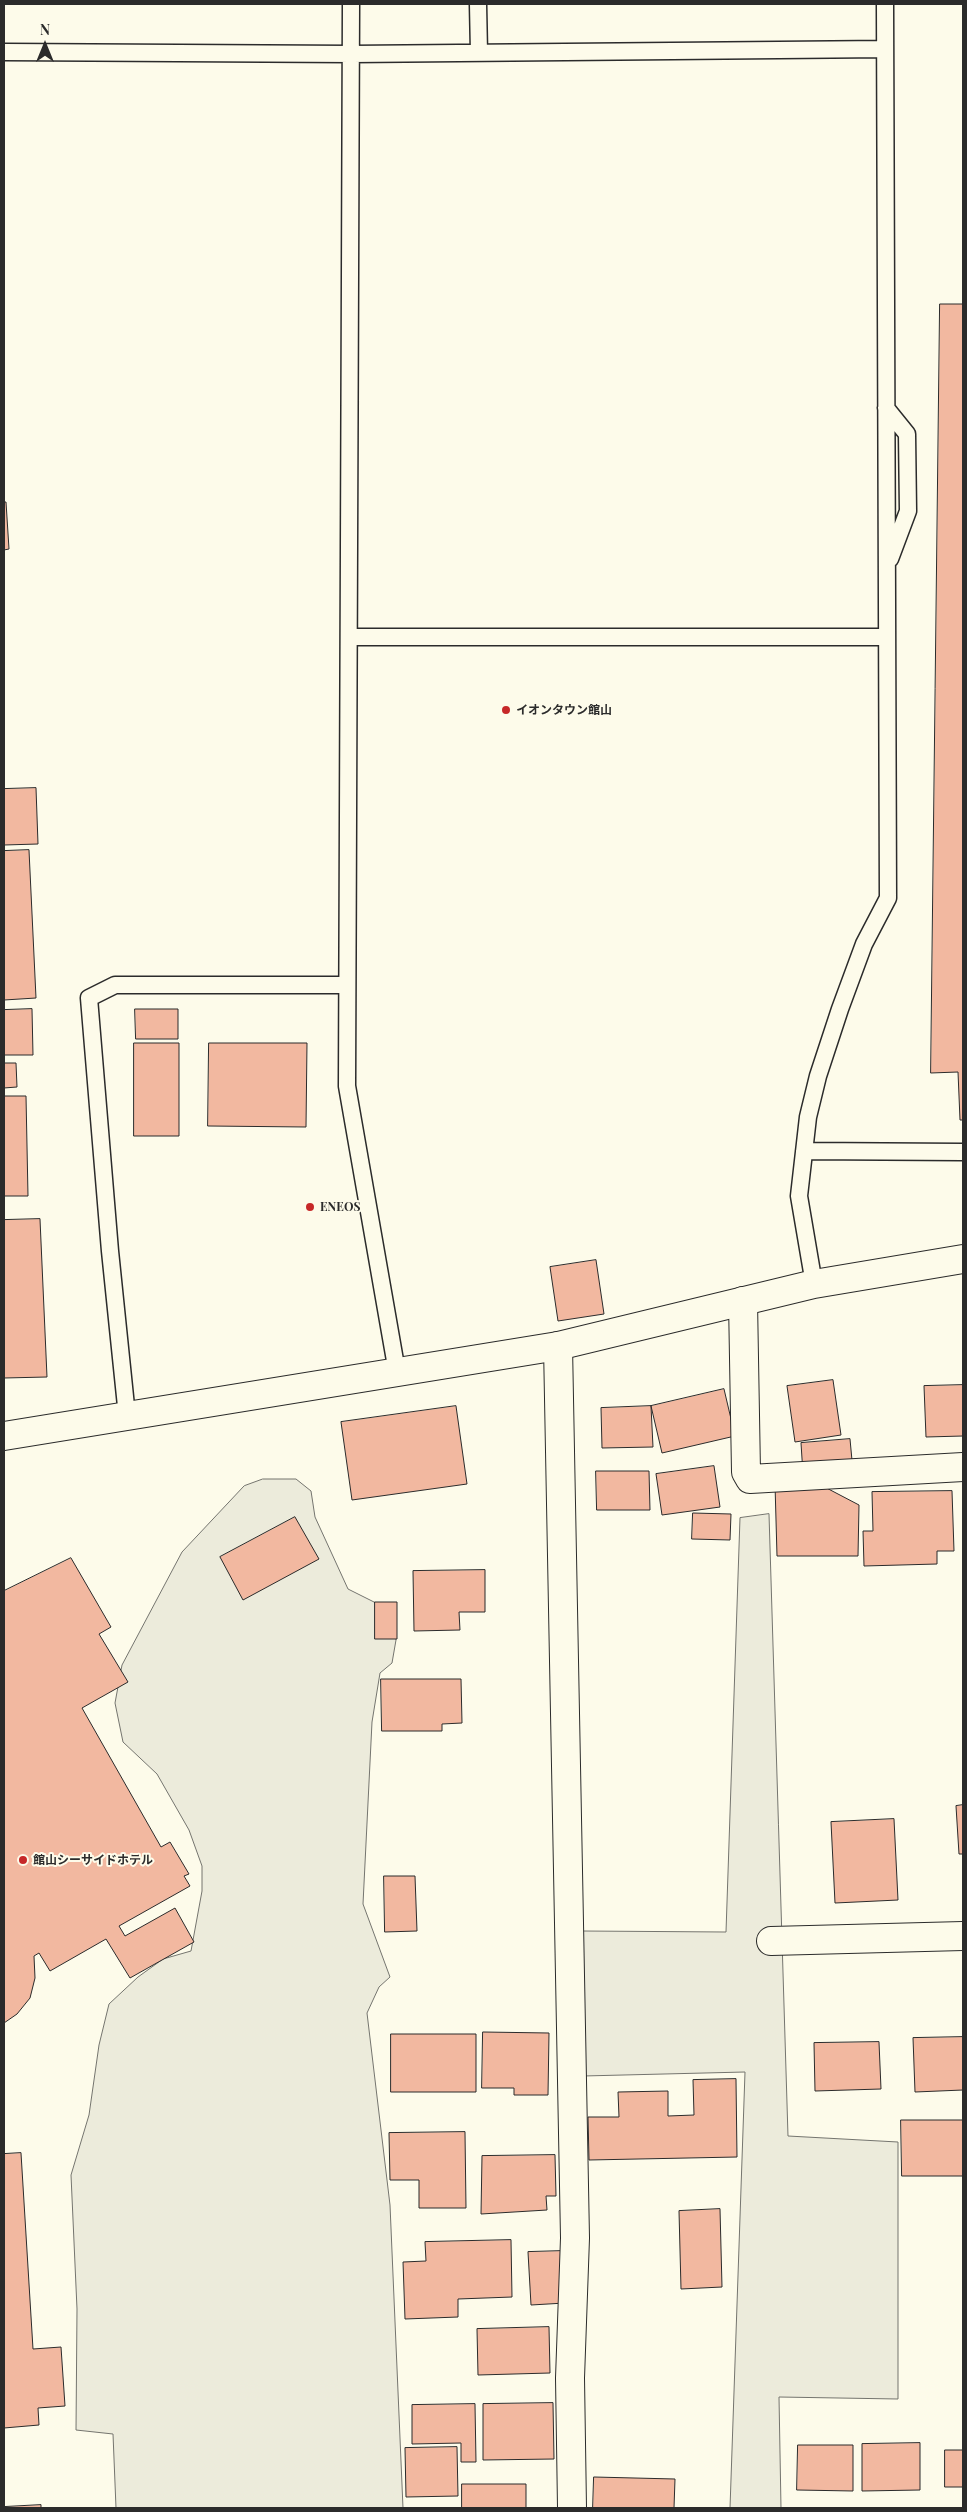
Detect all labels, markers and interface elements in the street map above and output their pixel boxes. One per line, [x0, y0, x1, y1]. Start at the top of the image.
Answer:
north arrow [20, 20, 70, 70]
text: N [40, 20, 50, 39]
place label: イオンタウン館山 [516, 703, 612, 717]
marker: イオンタウン館山 [500, 704, 512, 716]
place label: ENEOS [320, 1200, 360, 1214]
marker: ENEOS [304, 1201, 316, 1213]
place label: 館山シーサイドホテル [33, 1853, 153, 1867]
marker: 館山シーサイドホテル [17, 1854, 29, 1866]

